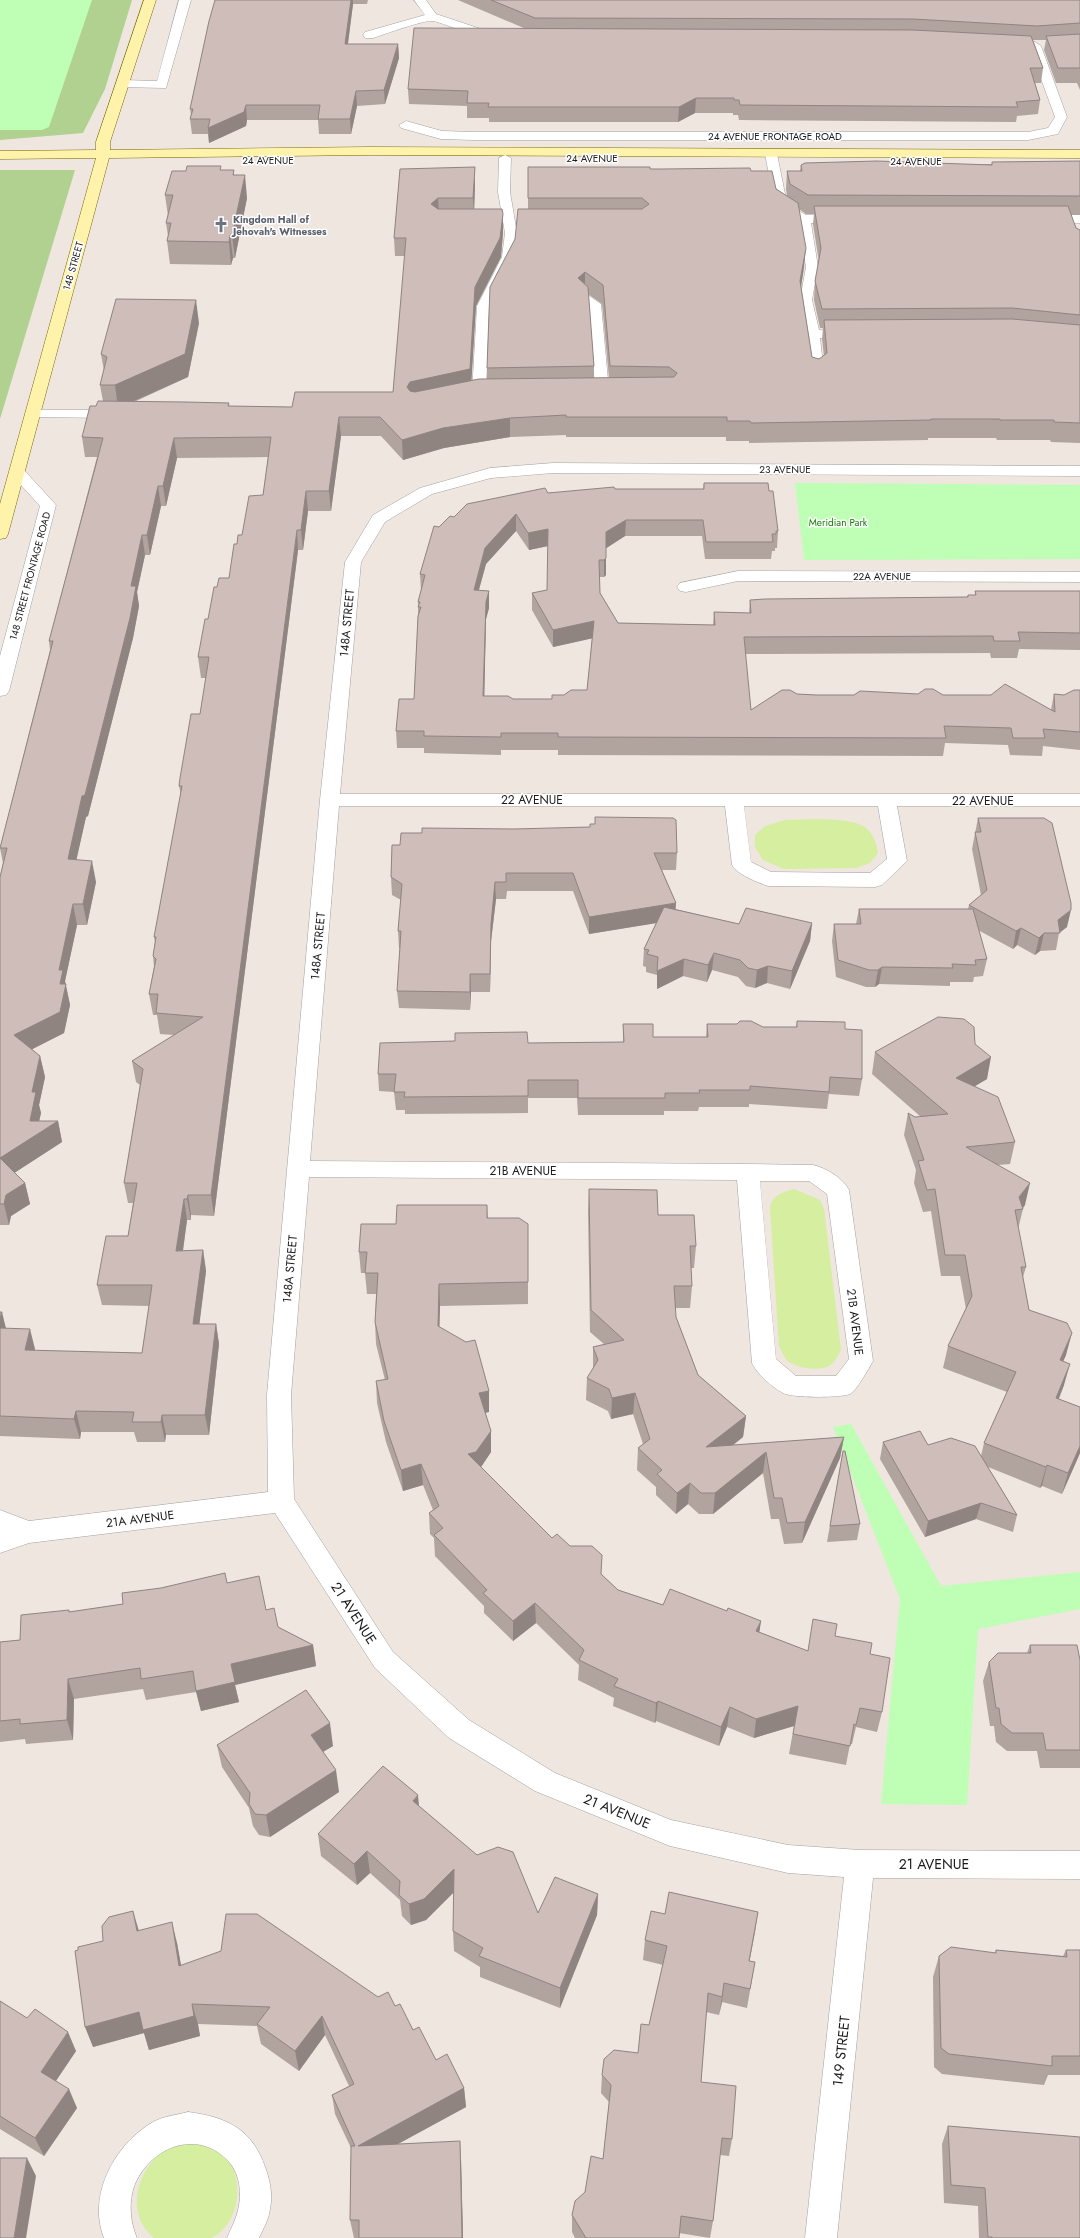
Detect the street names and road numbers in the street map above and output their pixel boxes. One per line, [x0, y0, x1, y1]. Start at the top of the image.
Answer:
street label: 24 AVENUE FRONTAGE ROAD [708, 129, 842, 144]
street label: 24 AVENUE [566, 151, 618, 166]
street label: 24 AVENUE [242, 153, 294, 168]
street label: 24 AVENUE [890, 154, 942, 169]
street label: 148 STREET [59, 239, 87, 292]
street label: 23 AVENUE [759, 462, 811, 477]
street label: 148 STREET FRONTAGE ROAD [6, 510, 54, 642]
street label: 22A AVENUE [853, 569, 911, 584]
street label: 148A STREET [335, 588, 359, 658]
street label: 22 AVENUE [501, 791, 563, 809]
street label: 22 AVENUE [952, 792, 1014, 810]
street label: 148A STREET [306, 911, 330, 981]
street label: 21B AVENUE [489, 1162, 557, 1180]
street label: 148A STREET [278, 1234, 302, 1304]
street label: 21B AVENUE [842, 1288, 868, 1356]
street label: 21A AVENUE [105, 1506, 175, 1532]
street label: 21 AVENUE [326, 1578, 382, 1648]
street label: 21 AVENUE [581, 1789, 653, 1833]
street label: 21 AVENUE [899, 1854, 969, 1874]
street label: 149 STREET [827, 2014, 855, 2087]

